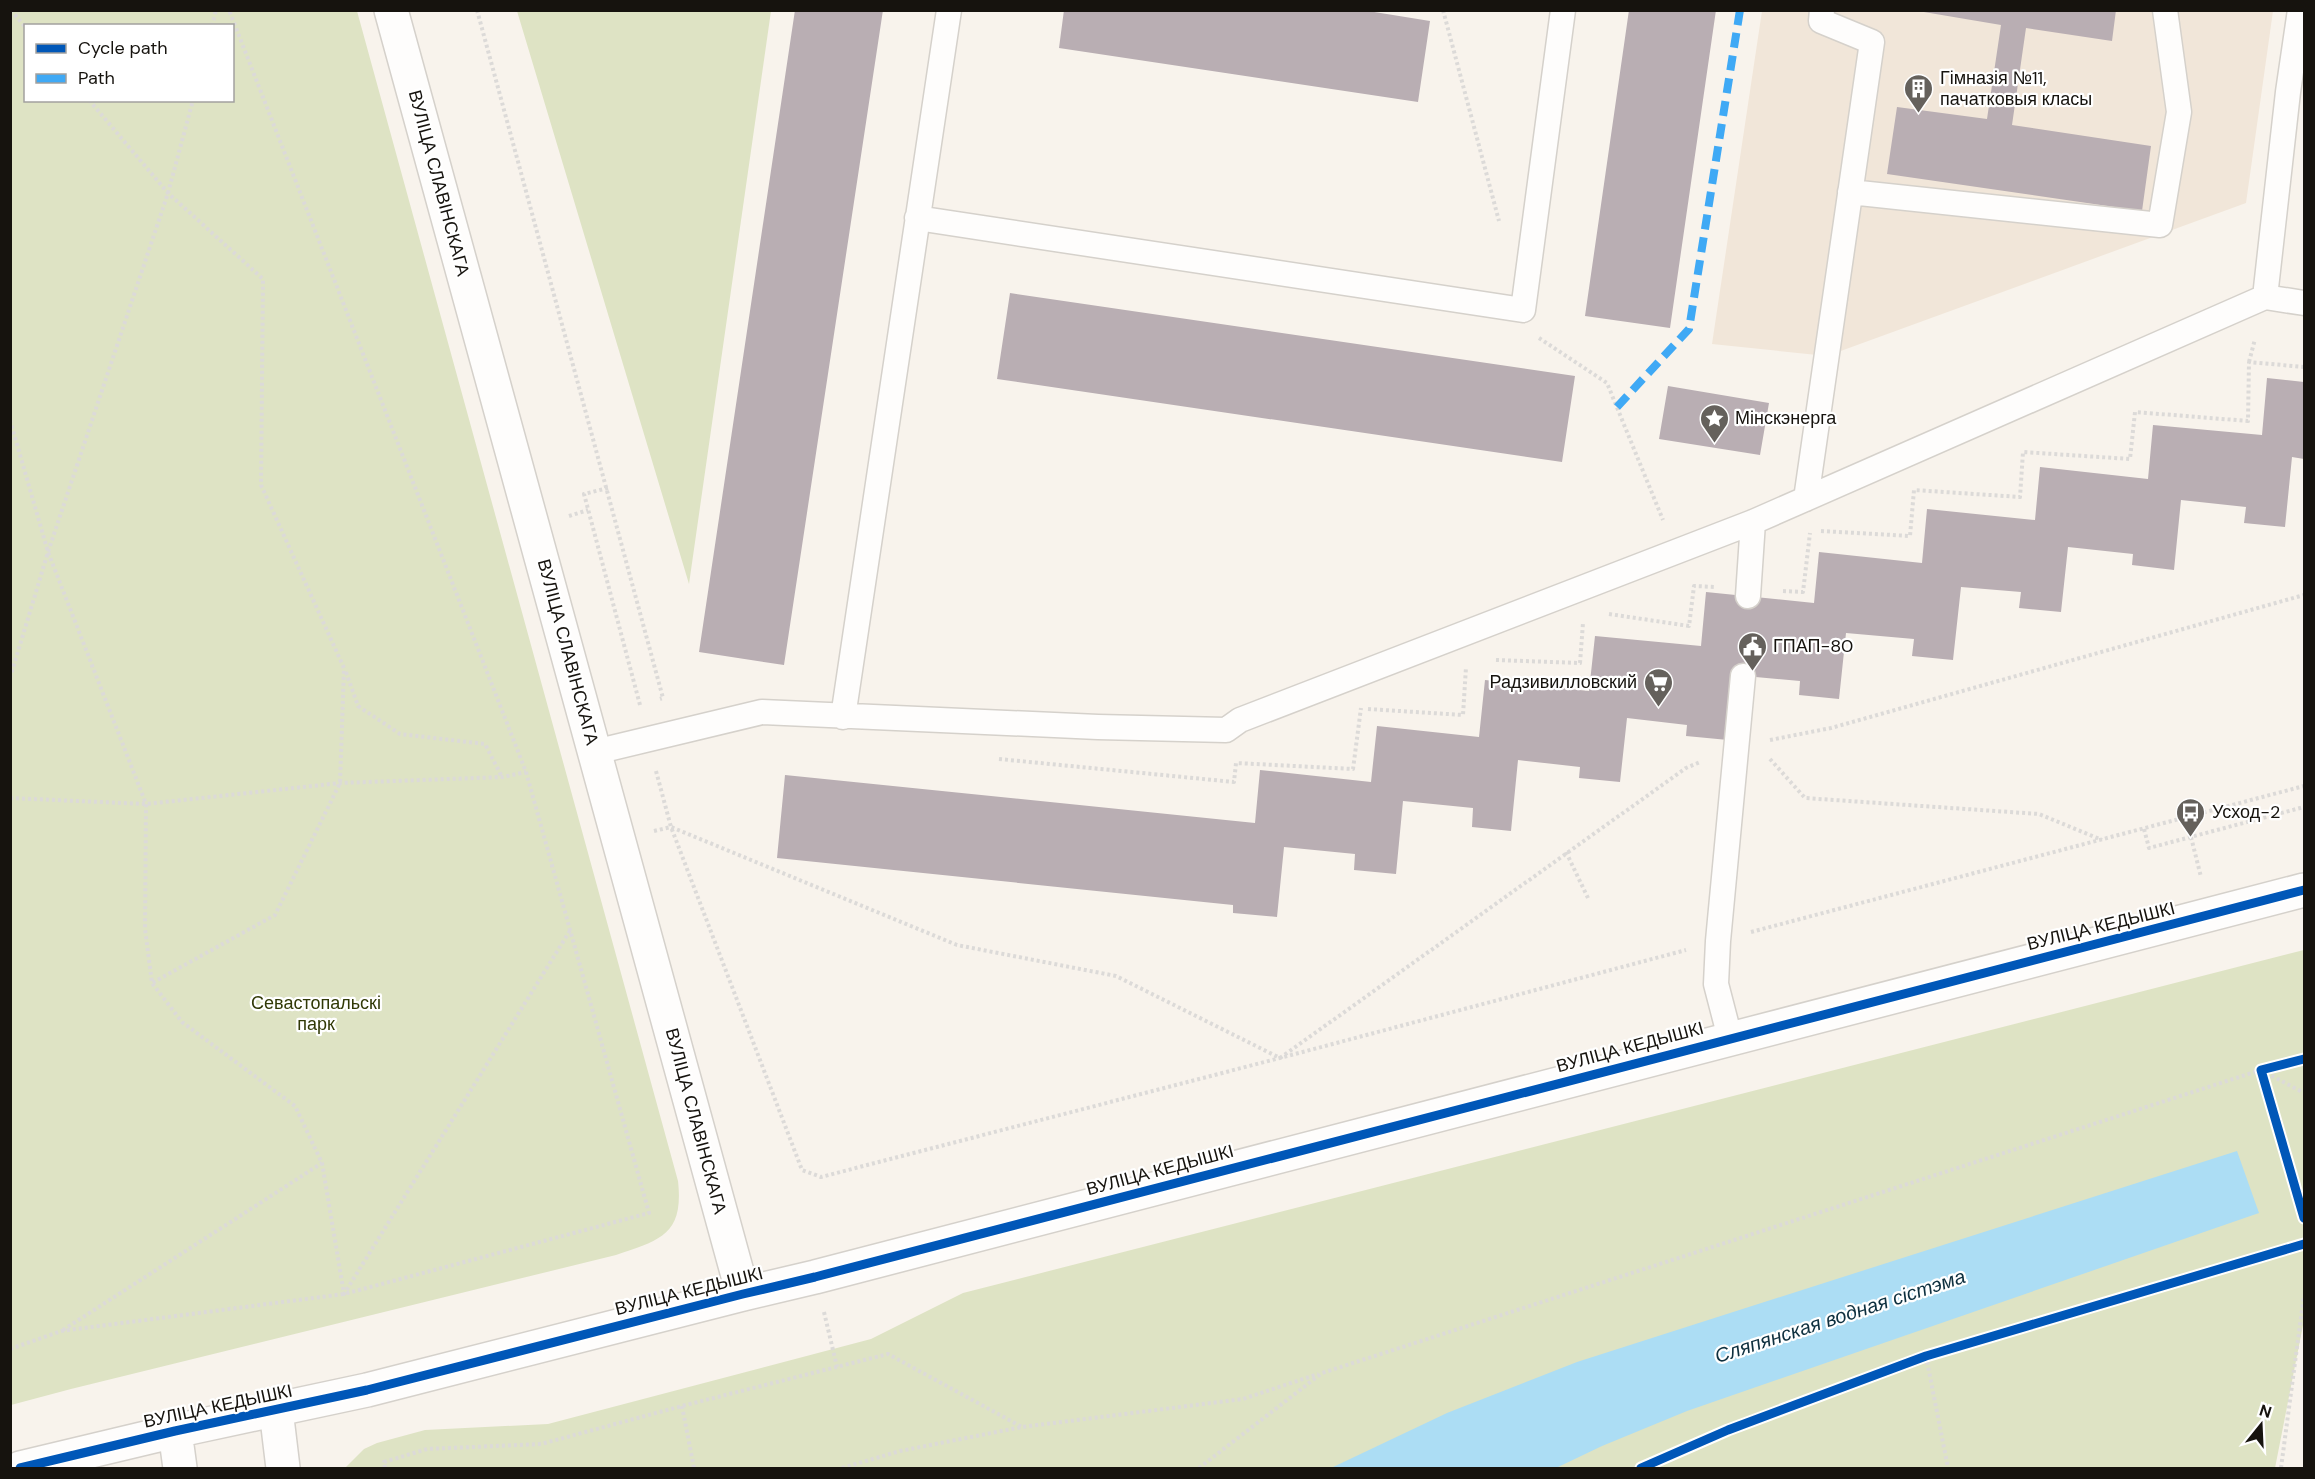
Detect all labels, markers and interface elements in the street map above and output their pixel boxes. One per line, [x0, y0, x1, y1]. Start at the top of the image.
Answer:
legend [24, 24, 234, 102]
text: Cycle path [78, 36, 168, 60]
text: Path [78, 66, 115, 90]
place label: Гімназія №11, пачатковыя класы [1940, 66, 2092, 111]
building icon: Гімназія №11, пачатковыя класы [1903, 72, 1935, 114]
street label: ВУЛІЦА СЛАВІНСКАГА [403, 87, 475, 279]
place icon: Мінскэнерга [1698, 402, 1730, 444]
place label: Мінскэнерга [1735, 406, 1837, 430]
street label: ВУЛІЦА СЛАВІНСКАГА [532, 556, 604, 748]
public building icon: ГПАП-80 [1736, 630, 1768, 672]
place label: ГПАП-80 [1773, 634, 1853, 658]
supermarket icon: Радзивилловский [1642, 666, 1674, 708]
place label: Радзивилловский [1490, 670, 1637, 694]
bus stop icon: Усход-2 [2175, 796, 2207, 838]
place label: Усход-2 [2212, 800, 2280, 824]
street label: ВУЛІЦА КЕДЫШКІ [2024, 896, 2178, 956]
park label: Севастопальскі парк [251, 991, 381, 1036]
street label: ВУЛІЦА КЕДЫШКІ [1554, 1016, 1706, 1078]
street label: ВУЛІЦА СЛАВІНСКАГА [660, 1025, 732, 1217]
street label: ВУЛІЦА КЕДЫШКІ [1084, 1139, 1236, 1201]
street label: ВУЛІЦА КЕДЫШКІ [612, 1261, 766, 1321]
water label: Сляпянская водная сістэма [1711, 1263, 1969, 1369]
street label: ВУЛІЦА КЕДЫШКІ [141, 1378, 295, 1434]
north arrow [2231, 1395, 2291, 1455]
text: N [2257, 1399, 2274, 1423]

